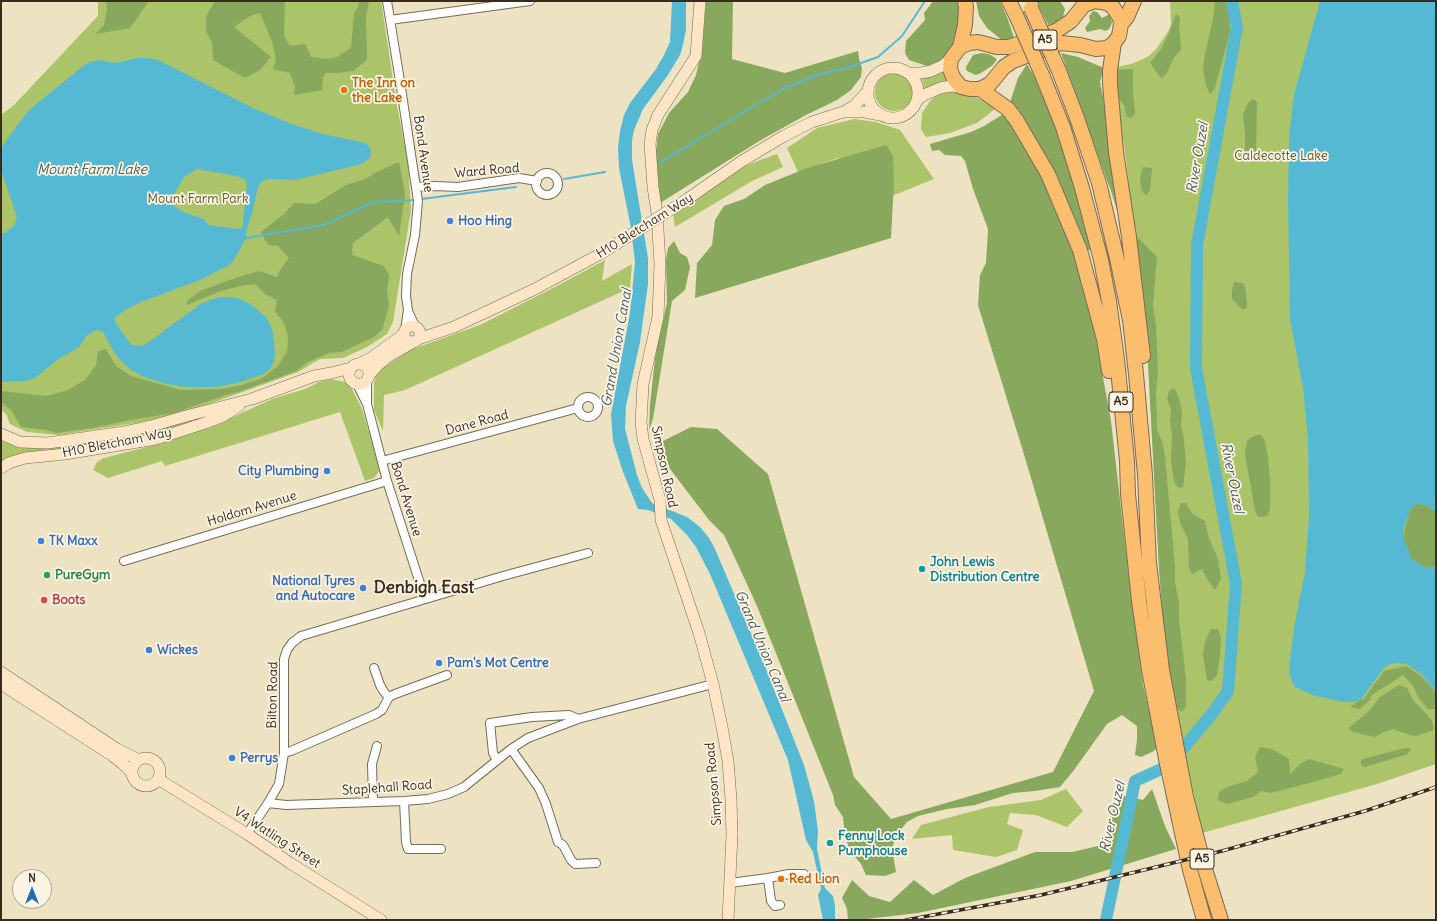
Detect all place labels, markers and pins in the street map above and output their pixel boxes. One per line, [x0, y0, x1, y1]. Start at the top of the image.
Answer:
place label: The Inn on the Lake [352, 75, 415, 106]
marker: The Inn on the Lake [339, 85, 349, 95]
place label: Hoo Hing [458, 213, 512, 229]
marker: Hoo Hing [445, 216, 455, 226]
place label: City Plumbing [238, 463, 319, 479]
marker: City Plumbing [322, 466, 332, 476]
place label: TK Maxx [49, 533, 98, 549]
marker: TK Maxx [36, 536, 46, 546]
place label: John Lewis Distribution Centre [930, 554, 1040, 585]
marker: John Lewis Distribution Centre [917, 564, 927, 574]
place label: PureGym [55, 567, 110, 583]
marker: PureGym [42, 570, 52, 580]
place label: National Tyres and Autocare [272, 573, 355, 604]
marker: National Tyres and Autocare [358, 583, 368, 593]
place label: Boots [52, 592, 85, 608]
marker: Boots [39, 595, 49, 605]
place label: Wickes [157, 642, 198, 658]
marker: Wickes [144, 645, 154, 655]
place label: Pam's Mot Centre [447, 655, 549, 671]
marker: Pam's Mot Centre [434, 658, 444, 668]
place label: Perrys [240, 750, 278, 766]
marker: Perrys [227, 753, 237, 763]
place label: Fenny Lock Pumphouse [838, 828, 908, 859]
marker: Fenny Lock Pumphouse [825, 838, 835, 848]
place label: Red Lion [789, 871, 840, 887]
marker: Red Lion [776, 874, 786, 884]

